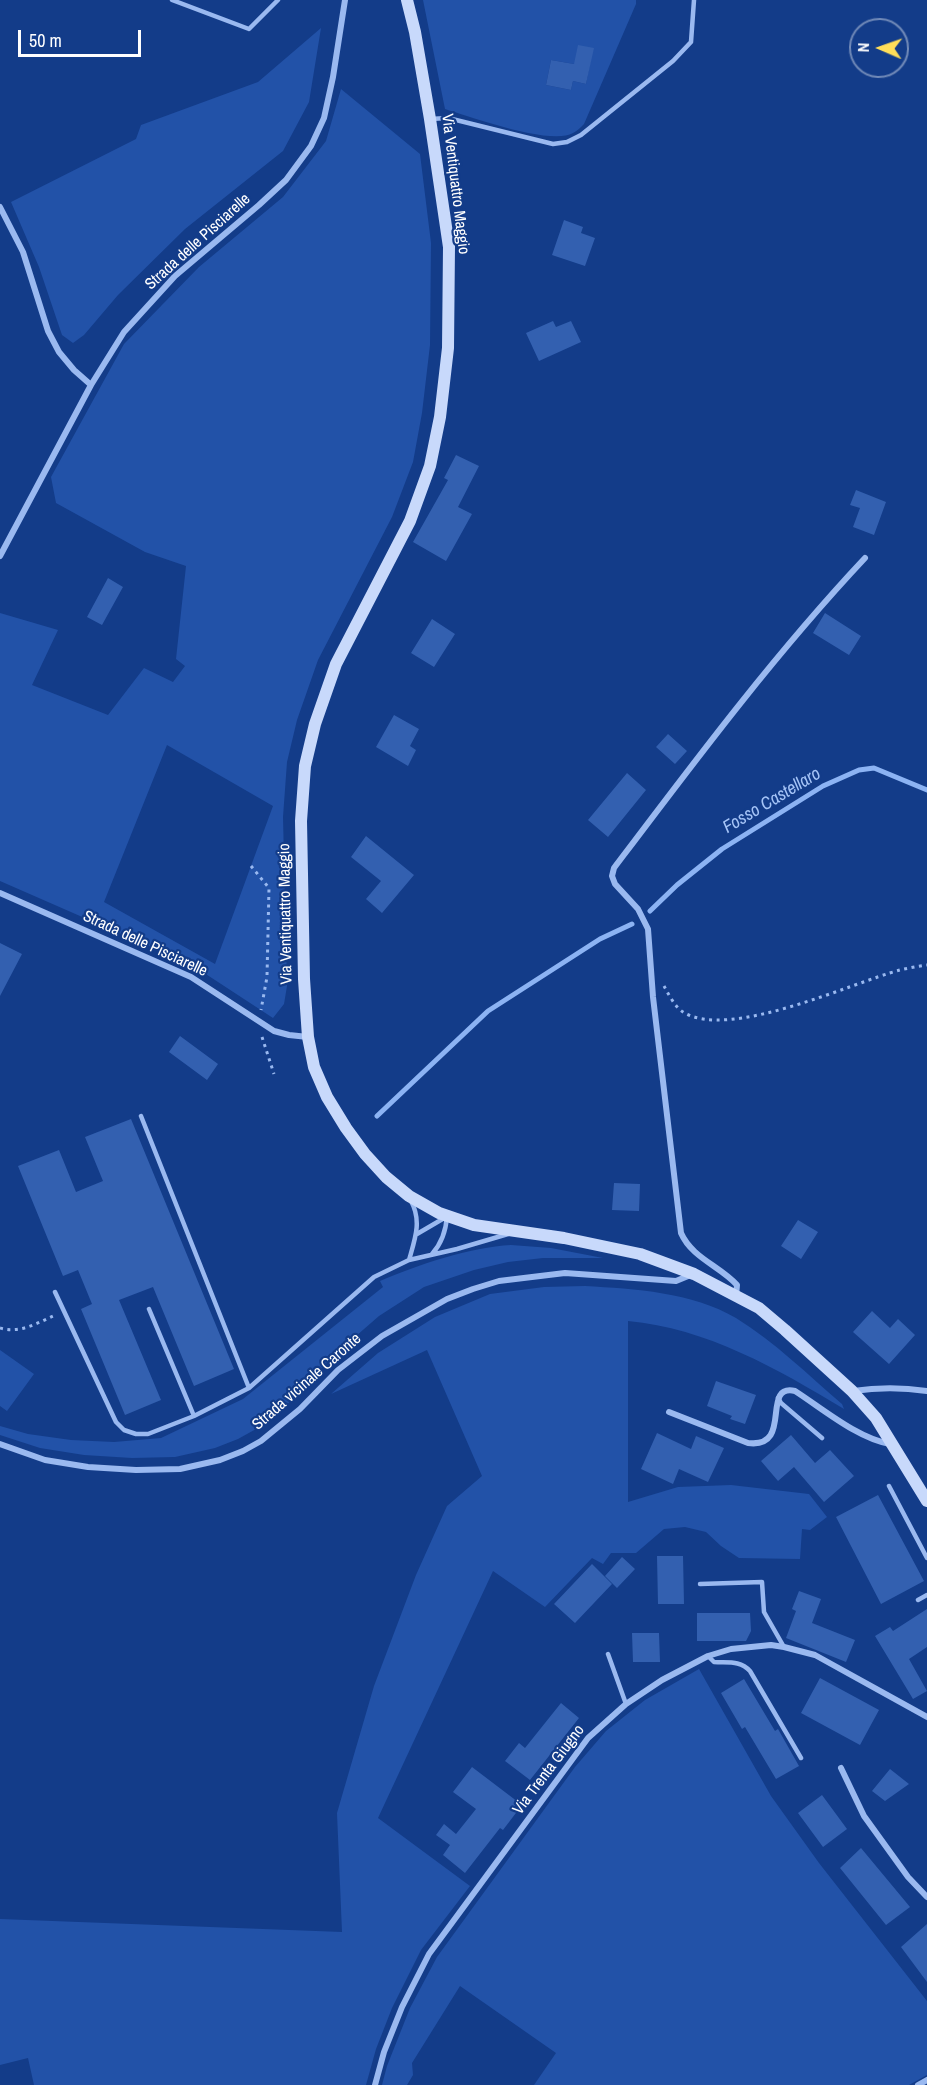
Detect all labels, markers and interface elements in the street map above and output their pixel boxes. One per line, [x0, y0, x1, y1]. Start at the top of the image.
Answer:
scale bar [21, 18, 144, 56]
north arrow [849, 18, 909, 78]
text: 50 m [29, 28, 62, 53]
text: N [852, 42, 874, 53]
street label: Via Ventiquattro Maggio [437, 113, 473, 255]
street label: Strada delle Pisciarelle [141, 190, 255, 294]
water label: Fosso Castellaro [719, 763, 825, 839]
street label: Via Ventiquattro Maggio [275, 843, 297, 985]
street label: Strada delle Pisciarelle [80, 907, 210, 981]
street label: Strada vicinale Caronte [249, 1330, 365, 1434]
street label: Via Trenta Giugno [509, 1721, 589, 1819]

